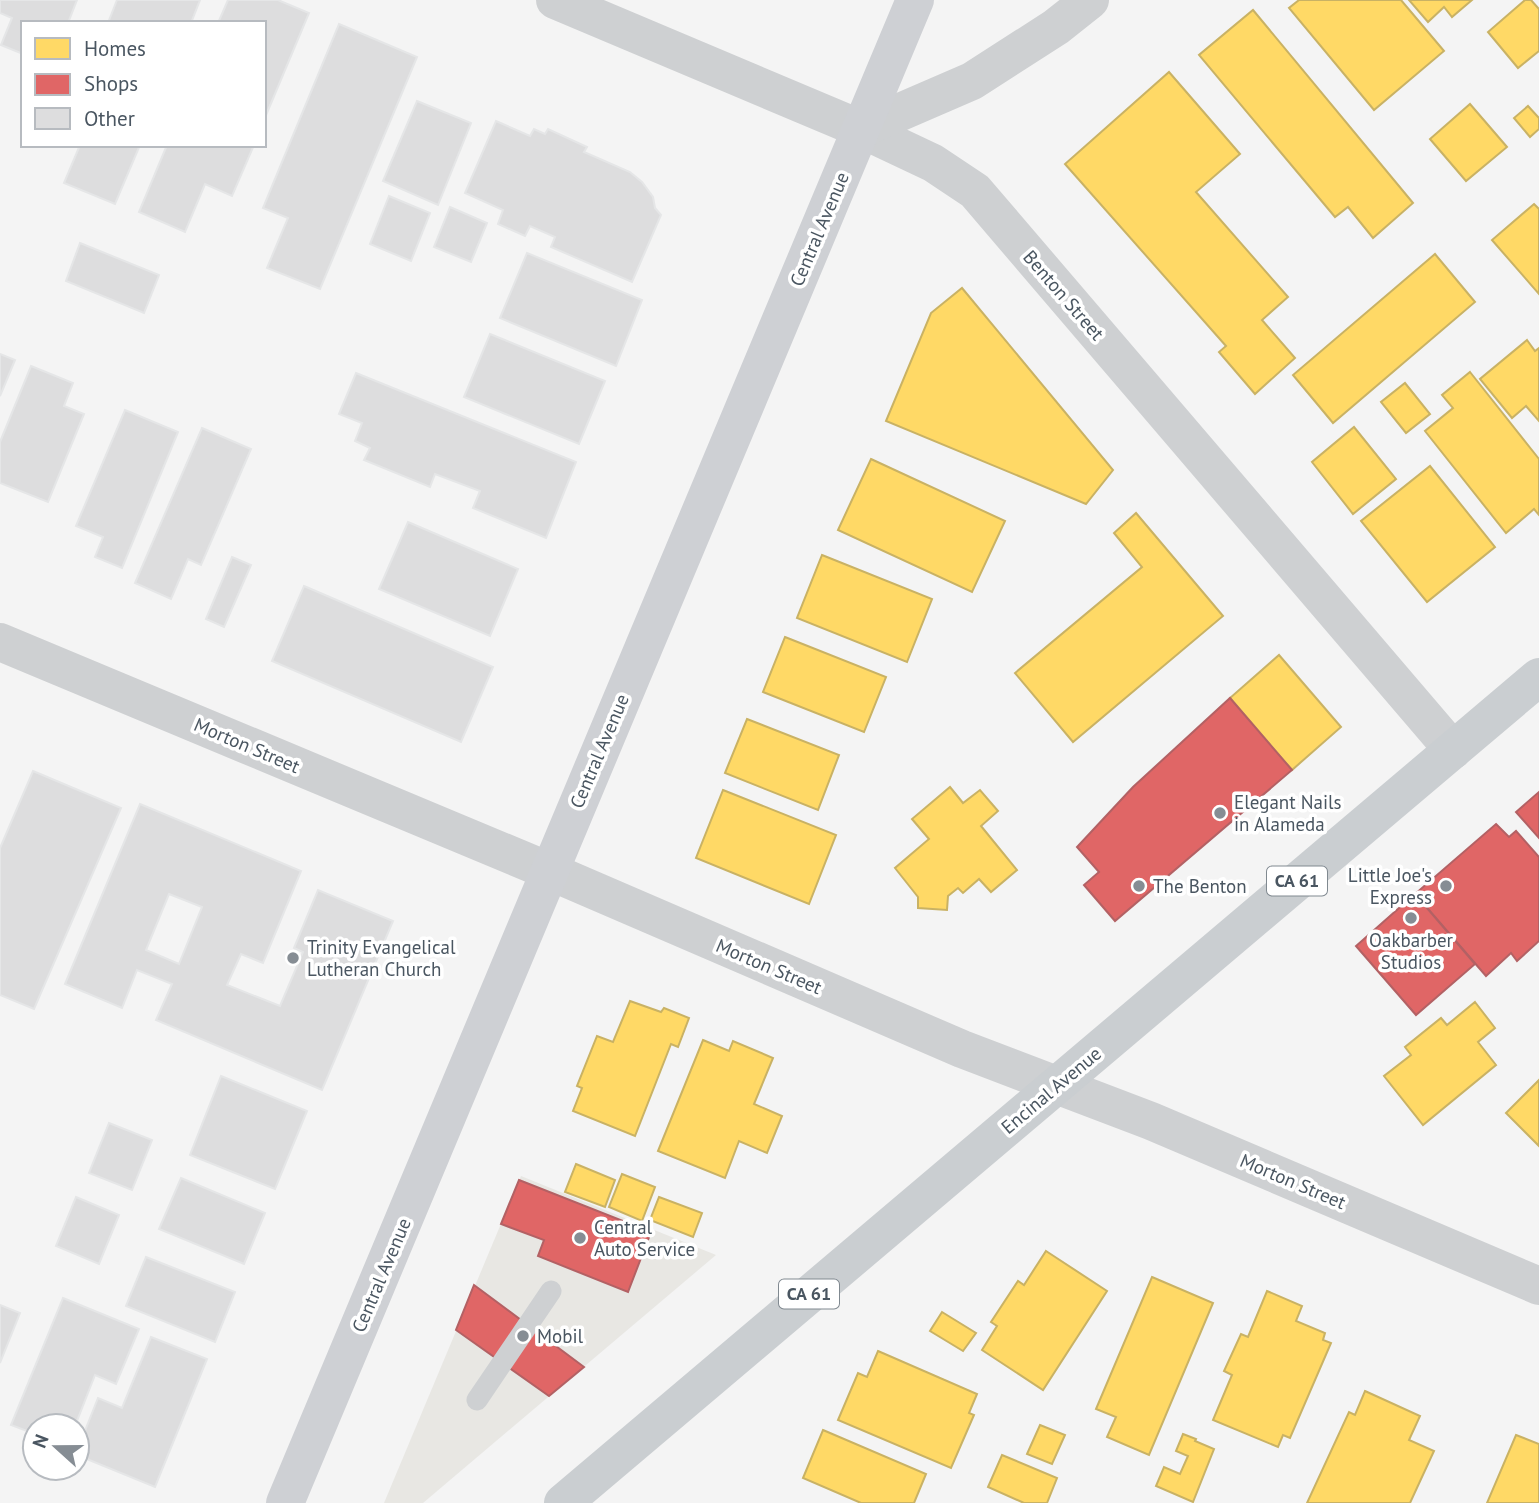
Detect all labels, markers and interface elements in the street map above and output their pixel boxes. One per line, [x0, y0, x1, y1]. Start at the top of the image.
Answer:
legend [21, 21, 266, 147]
text: Homes [84, 35, 146, 62]
text: Shops [84, 70, 138, 97]
text: Other [84, 105, 135, 132]
street label: Central Avenue [784, 168, 854, 290]
street label: Benton Street [1018, 245, 1110, 345]
street label: Central Avenue [564, 690, 634, 812]
street label: Morton Street [190, 712, 304, 778]
place label: Elegant Nails in Alameda [1234, 790, 1342, 836]
marker: Elegant Nails in Alameda [1212, 805, 1228, 821]
place label: Little Joe's Express [1348, 863, 1432, 909]
road number: CA 61 [1267, 866, 1327, 896]
place label: The Benton [1153, 874, 1247, 898]
marker: The Benton [1131, 878, 1147, 894]
marker: Little Joe's Express [1438, 878, 1454, 894]
marker: Oakbarber Studios [1403, 910, 1419, 926]
place label: Oakbarber Studios [1369, 928, 1454, 974]
street label: Morton Street [712, 933, 826, 999]
place label: Trinity Evangelical Lutheran Church [307, 935, 456, 981]
marker: Trinity Evangelical Lutheran Church [285, 950, 301, 966]
street label: Encinal Avenue [996, 1041, 1106, 1139]
street label: Morton Street [1236, 1148, 1350, 1214]
street label: Central Avenue [346, 1214, 416, 1336]
place label: Central Auto Service [594, 1215, 695, 1261]
marker: Central Auto Service [572, 1230, 588, 1246]
road number: CA 61 [779, 1280, 839, 1308]
place label: Mobil [537, 1324, 584, 1348]
marker: Mobil [515, 1328, 531, 1344]
north arrow [21, 1412, 91, 1482]
text: N [27, 1431, 54, 1451]

